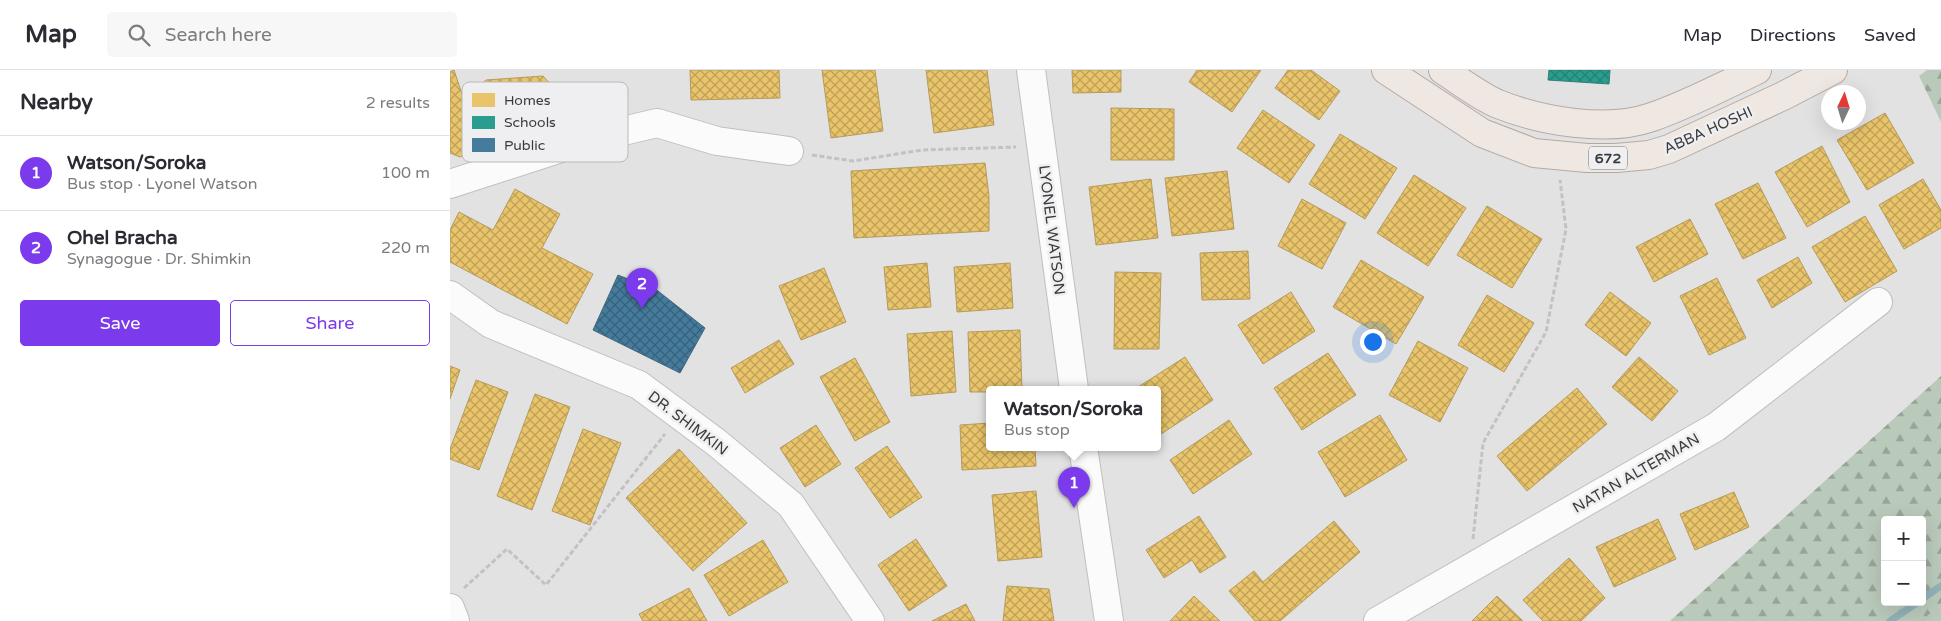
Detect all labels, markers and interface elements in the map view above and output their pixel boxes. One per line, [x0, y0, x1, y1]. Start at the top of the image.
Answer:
search box [107, 12, 457, 57]
text: Map [25, 20, 77, 49]
icon: search [125, 21, 153, 49]
text: Search here [165, 24, 272, 46]
text: Map [1683, 24, 1722, 46]
text: Directions [1750, 24, 1836, 46]
text: Saved [1864, 24, 1916, 46]
legend [462, 82, 628, 162]
north arrow [1821, 85, 1866, 130]
text: Nearby [20, 90, 93, 115]
text: Homes [504, 92, 551, 109]
text: 2 results [366, 93, 430, 113]
street label: ABBA HOSHI [1661, 102, 1755, 158]
text: Schools [504, 114, 556, 131]
text: Public [504, 137, 545, 154]
road number: 672 [1589, 146, 1627, 170]
text: Watson/Soroka [67, 152, 206, 174]
text: 1 [31, 163, 41, 183]
text: 100 m [381, 163, 430, 183]
street label: LYONEL WATSON [1035, 164, 1069, 296]
text: Bus stop · Lyonel Watson [67, 174, 257, 194]
text: Ohel Bracha [67, 227, 178, 249]
text: 2 [31, 238, 41, 258]
text: 220 m [381, 238, 430, 258]
text: Synagogue · Dr. Shimkin [67, 249, 251, 269]
pin: 2 [626, 268, 658, 309]
button: Save [20, 300, 220, 346]
button: Share [230, 300, 430, 346]
your location [1360, 329, 1386, 355]
popup [986, 386, 1161, 451]
street label: DR. SHIMKIN [644, 387, 732, 459]
text: Watson/Soroka [1004, 398, 1143, 420]
text: Bus stop [1004, 420, 1070, 440]
street label: NATAN ALTERMAN [1569, 429, 1703, 517]
pin: 1 [1058, 467, 1090, 508]
map controls [1881, 516, 1926, 606]
button: + [1881, 516, 1926, 561]
button: − [1881, 561, 1926, 606]

